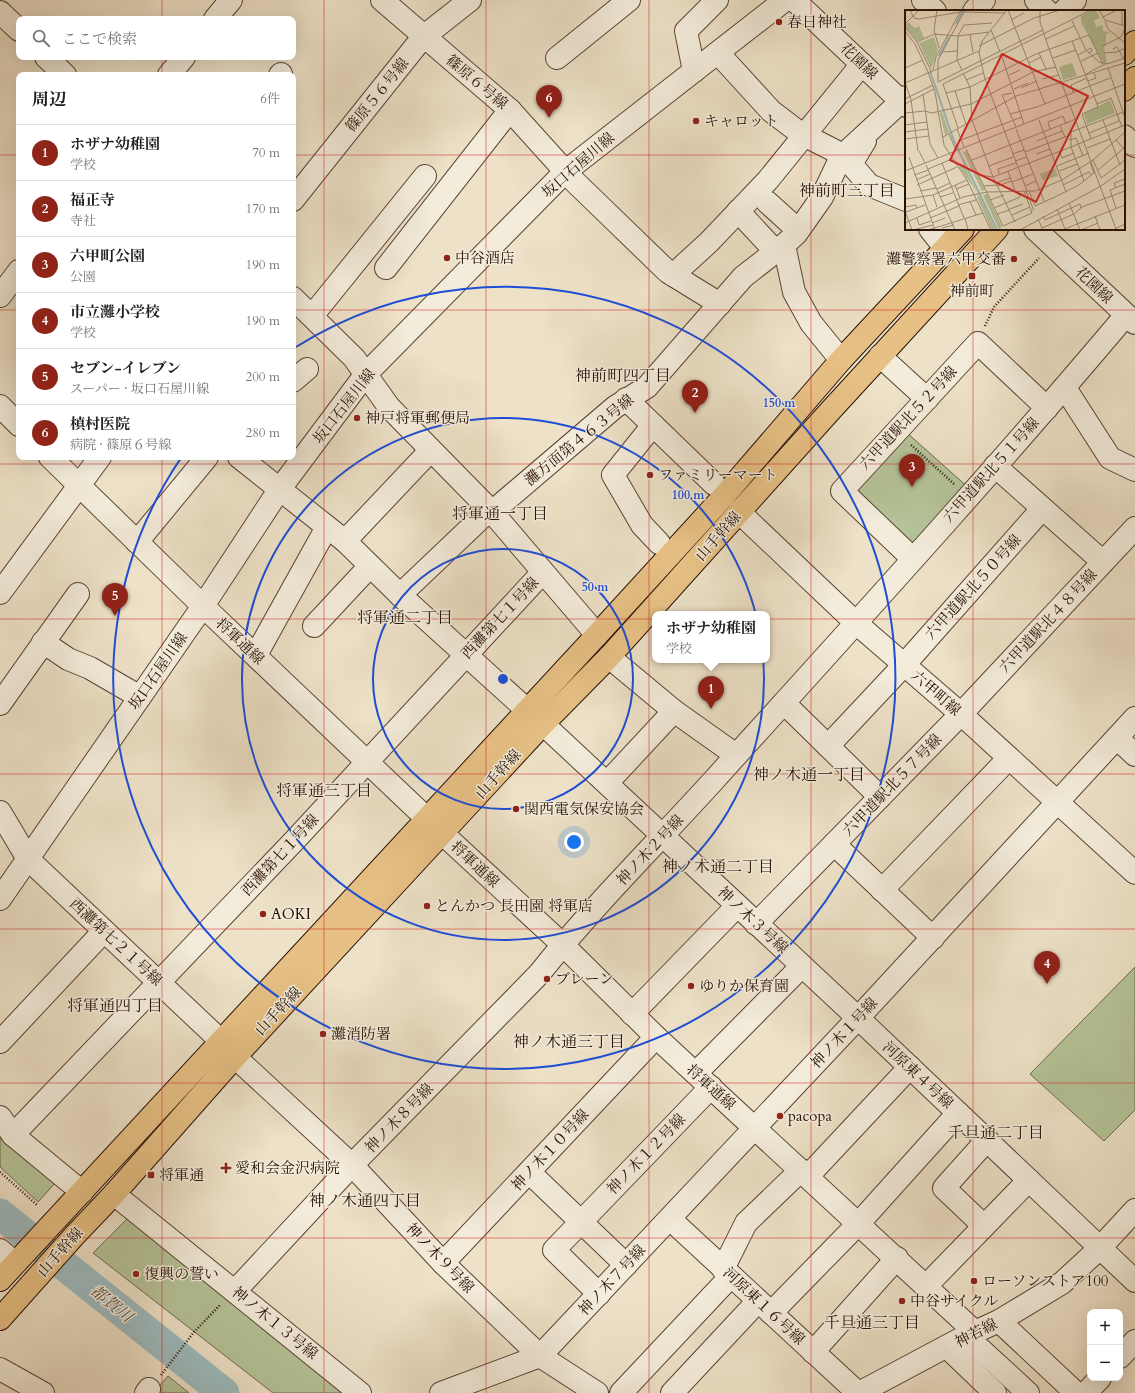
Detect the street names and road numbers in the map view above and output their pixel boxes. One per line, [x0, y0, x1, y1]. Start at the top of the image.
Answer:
street label: 花園線 [836, 38, 882, 84]
street label: 篠原６号線 [442, 50, 512, 114]
street label: 篠原５６号線 [341, 54, 413, 136]
street label: 坂口石屋川線 [537, 128, 619, 202]
street label: 花園線 [1071, 262, 1117, 308]
street label: 六甲道駅北５２号線 [855, 362, 961, 474]
street label: 坂口石屋川線 [308, 364, 380, 448]
street label: 灘方面第４６３号線 [520, 390, 638, 490]
street label: 六甲道駅北５１号線 [938, 413, 1044, 527]
street label: 山手幹線 [690, 507, 746, 565]
street label: 六甲道駅北５０号線 [920, 530, 1026, 644]
street label: 六甲道駅北４８号線 [995, 565, 1101, 677]
street label: 西灘第七１号線 [457, 573, 543, 663]
street label: 将軍通線 [211, 613, 269, 669]
street label: 坂口石屋川線 [124, 628, 192, 714]
street label: 六甲町線 [907, 666, 965, 720]
street label: 六甲道駅北５７号線 [838, 729, 946, 841]
street label: 山手幹線 [470, 745, 526, 803]
street label: 西灘第七１号線 [237, 810, 323, 900]
street label: 神ノ木２号線 [612, 810, 688, 890]
street label: 将軍通線 [446, 836, 504, 892]
street label: 神ノ木３号線 [713, 882, 793, 958]
street label: 西灘第七２１号線 [65, 894, 167, 990]
street label: 山手幹線 [250, 982, 306, 1040]
street label: 神ノ木１号線 [806, 993, 882, 1073]
street label: 河原東４号線 [878, 1037, 958, 1113]
street label: 将軍通線 [682, 1059, 740, 1115]
street label: 神ノ木８号線 [361, 1079, 437, 1157]
street label: 神ノ木１０号線 [507, 1105, 593, 1195]
street label: 神ノ木１２号線 [602, 1109, 690, 1199]
street label: 神ノ木９号線 [402, 1219, 478, 1297]
street label: 山手幹線 [32, 1223, 88, 1281]
street label: 神ノ木７号線 [574, 1240, 650, 1320]
street label: 河原東１６号線 [719, 1263, 809, 1349]
street label: 神ノ木１３号線 [228, 1282, 322, 1364]
street label: 神若線 [951, 1314, 1001, 1352]

